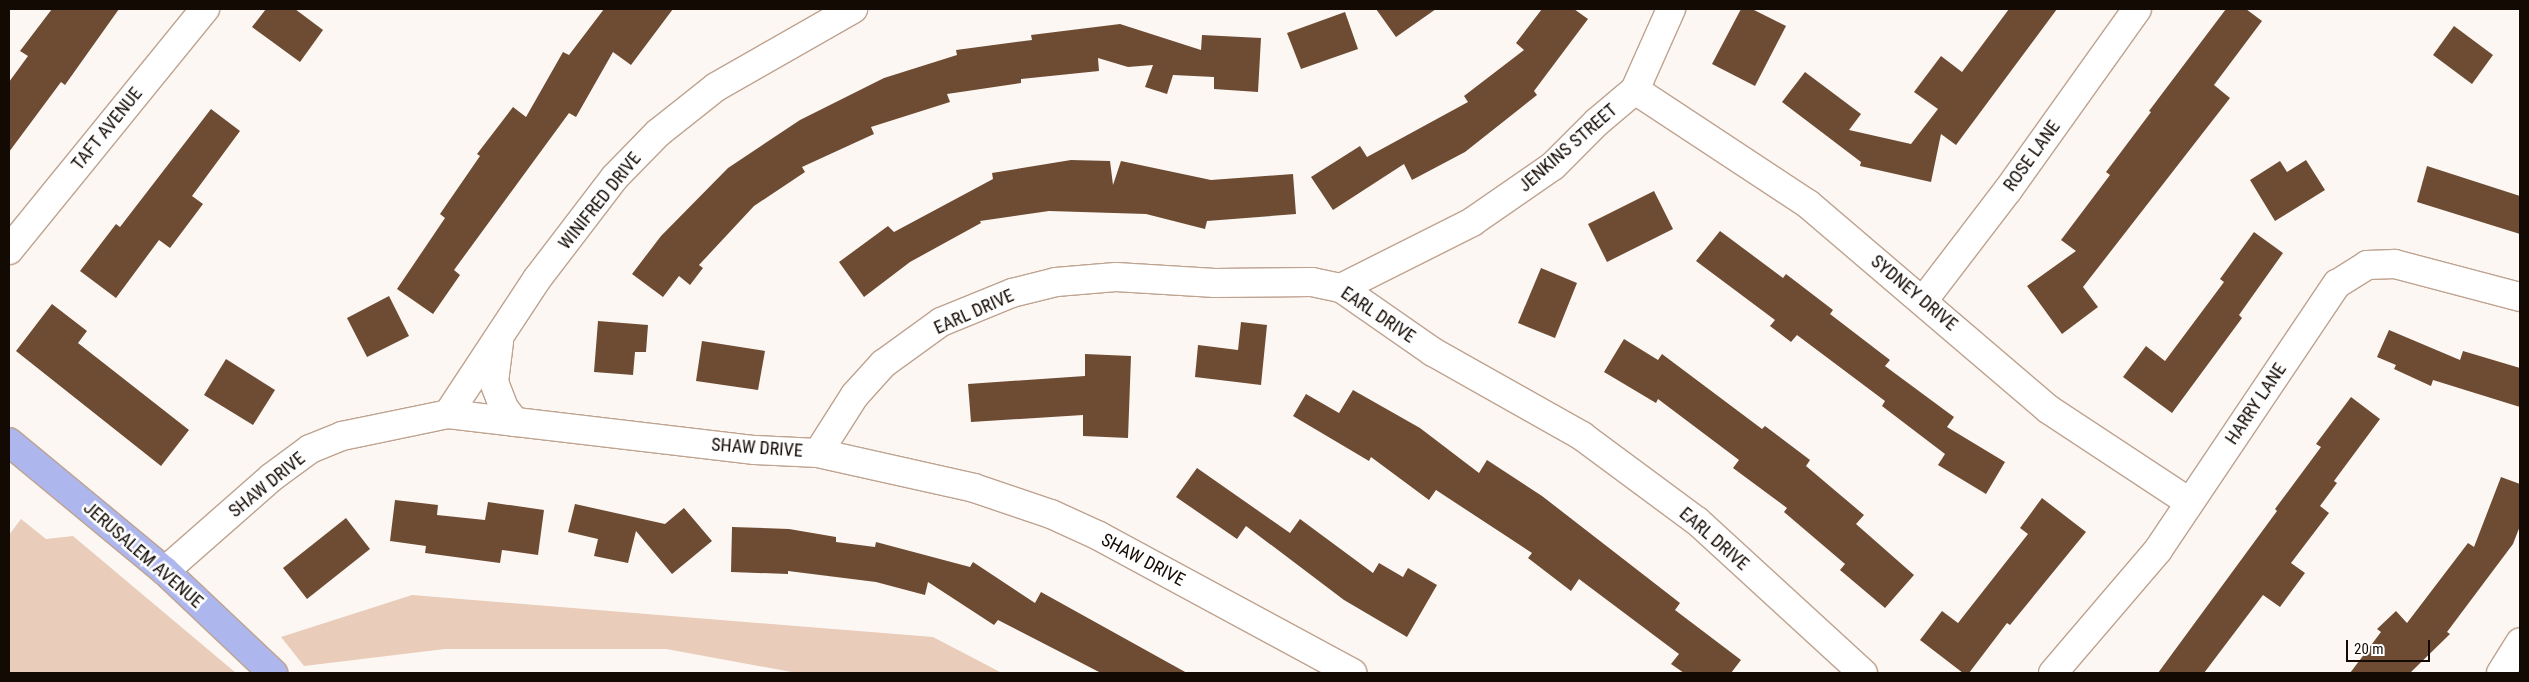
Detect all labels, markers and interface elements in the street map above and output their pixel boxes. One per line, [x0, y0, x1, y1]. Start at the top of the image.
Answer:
street label: TAFT AVENUE [67, 83, 147, 175]
street label: JENKINS STREET [1514, 99, 1622, 197]
street label: ROSE LANE [1999, 116, 2065, 196]
street label: WINIFRED DRIVE [554, 148, 646, 254]
street label: SYDNEY DRIVE [1866, 251, 1962, 335]
street label: EARL DRIVE [1337, 282, 1419, 348]
street label: EARL DRIVE [931, 285, 1017, 339]
street label: HARRY LANE [2221, 359, 2291, 449]
street label: SHAW DRIVE [711, 434, 803, 462]
street label: SHAW DRIVE [225, 448, 309, 522]
street label: JERUSALEM AVENUE [79, 497, 207, 613]
street label: EARL DRIVE [1675, 503, 1753, 575]
street label: SHAW DRIVE [1097, 529, 1189, 591]
scale bar [2349, 630, 2433, 662]
text: 20 m [2354, 640, 2384, 658]

